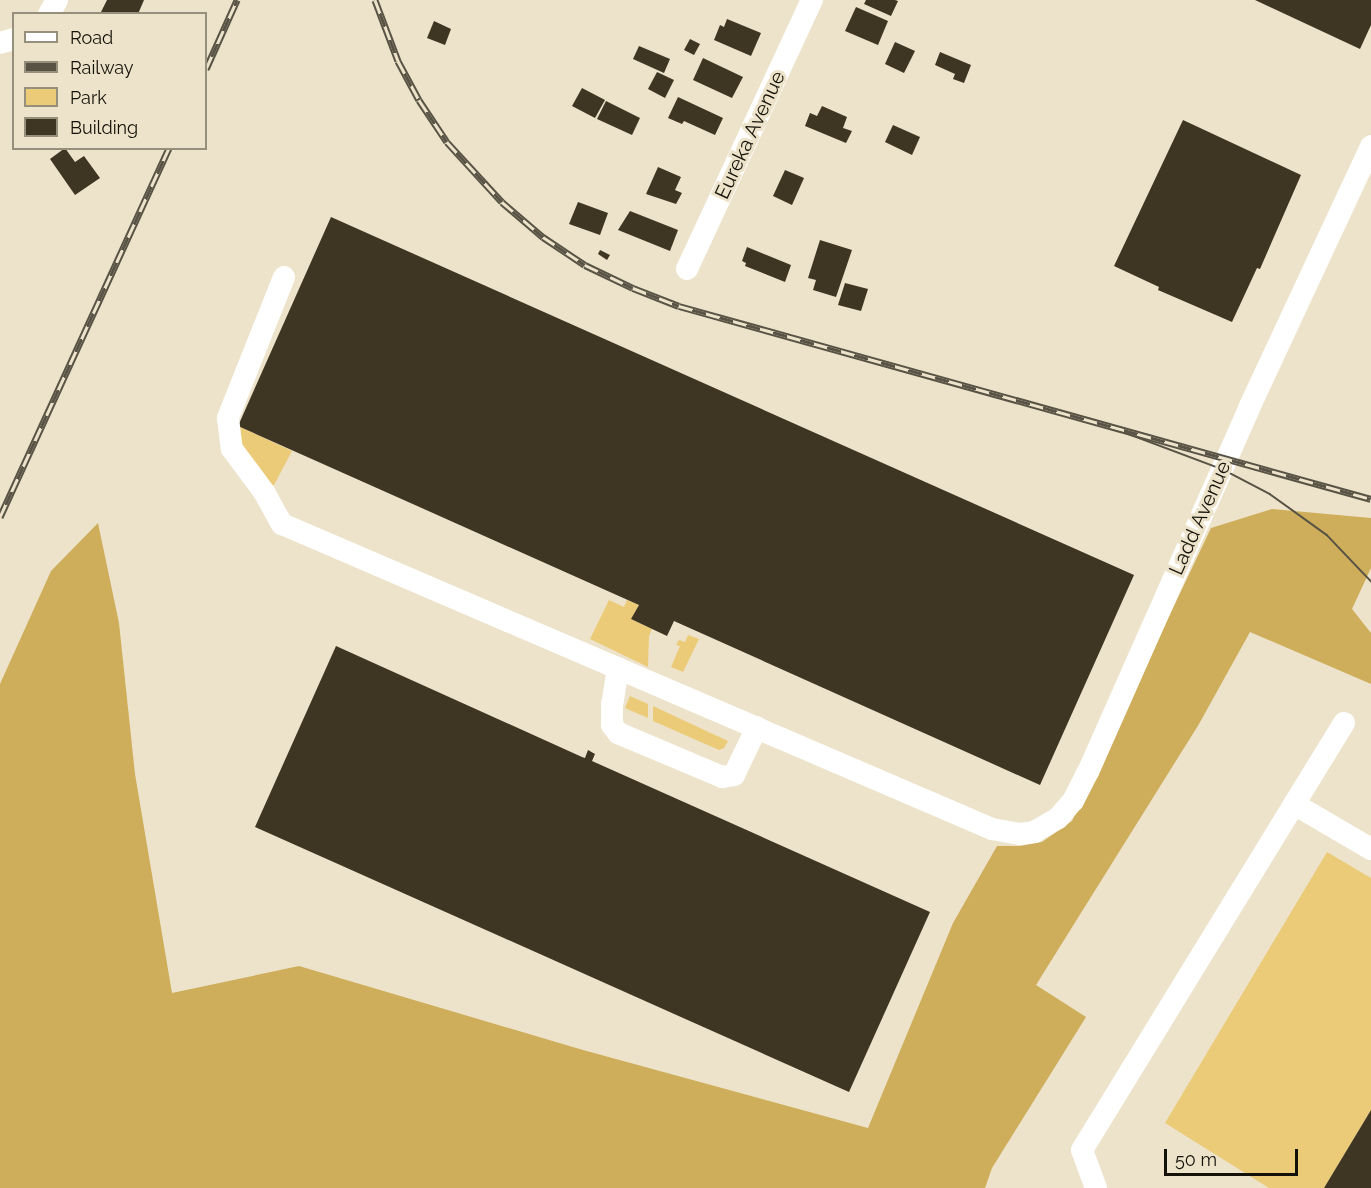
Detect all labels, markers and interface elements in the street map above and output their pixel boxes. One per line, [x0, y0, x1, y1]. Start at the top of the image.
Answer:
legend [12, 12, 207, 150]
text: Road [70, 27, 113, 48]
text: Railway [70, 57, 134, 78]
street label: Eureka Avenue [710, 67, 790, 203]
text: Park [70, 87, 107, 108]
text: Building [70, 117, 138, 138]
street label: Ladd Avenue [1164, 457, 1236, 579]
scale bar [1167, 1137, 1300, 1175]
text: 50 m [1175, 1149, 1217, 1170]

